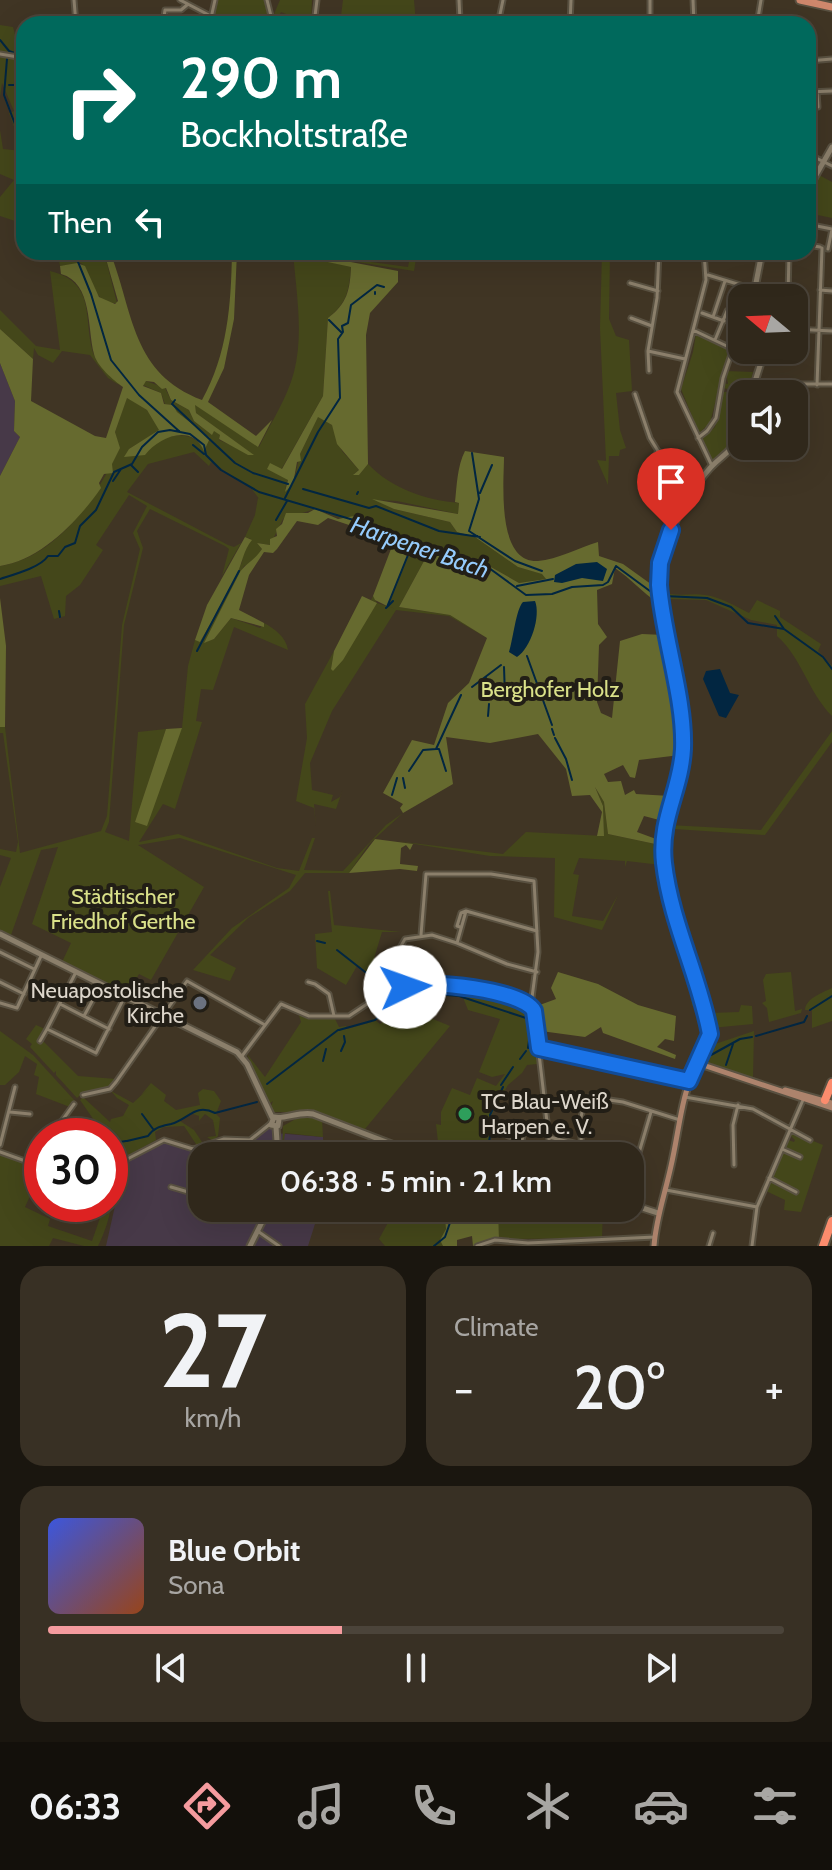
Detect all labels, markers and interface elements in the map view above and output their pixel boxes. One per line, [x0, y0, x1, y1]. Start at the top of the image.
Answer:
text: 290 m [180, 44, 342, 112]
icon: right [48, 48, 152, 152]
text: Bockholtstraße [180, 112, 408, 156]
icon: left [128, 200, 172, 244]
text: Then [48, 204, 112, 241]
north arrow [728, 284, 808, 364]
map controls [728, 284, 808, 460]
button: sound [728, 380, 808, 460]
pin [637, 448, 705, 530]
icon: arrive [649, 460, 693, 504]
water label: Harpener Bach [347, 510, 493, 584]
park label: Berghofer Holz [480, 676, 620, 703]
park label: Städtischer Friedhof Gerthe [50, 883, 196, 935]
position arrow [363, 945, 447, 1029]
place label: Neuapostolische Kirche [30, 977, 184, 1029]
marker: Neuapostolische Kirche [191, 994, 209, 1012]
place label: TC Blau-Weiß Harpen e. V. [481, 1088, 609, 1140]
marker: TC Blau-Weiß Harpen e. V. [456, 1105, 474, 1123]
speed limit sign: 30 [24, 1118, 128, 1222]
text: 06:38 · 5 min · 2.1 km [280, 1163, 552, 1200]
text: 27 [159, 1287, 267, 1413]
text: Climate [454, 1311, 539, 1343]
text: 20° [573, 1351, 665, 1424]
text: − [454, 1362, 473, 1415]
text: + [765, 1362, 784, 1415]
text: km/h [185, 1402, 241, 1434]
text: Blue Orbit [168, 1532, 300, 1569]
text: Sona [168, 1569, 225, 1601]
icon: previous [149, 1646, 193, 1690]
icon: pause [394, 1646, 438, 1690]
icon: next [639, 1646, 683, 1690]
icon: directions [179, 1778, 235, 1834]
icon: music [293, 1778, 349, 1834]
icon: phone [406, 1778, 462, 1834]
icon: climate [520, 1778, 576, 1834]
icon: car [633, 1778, 689, 1834]
icon: filters [747, 1778, 803, 1834]
text: 06:33 [29, 1784, 121, 1828]

